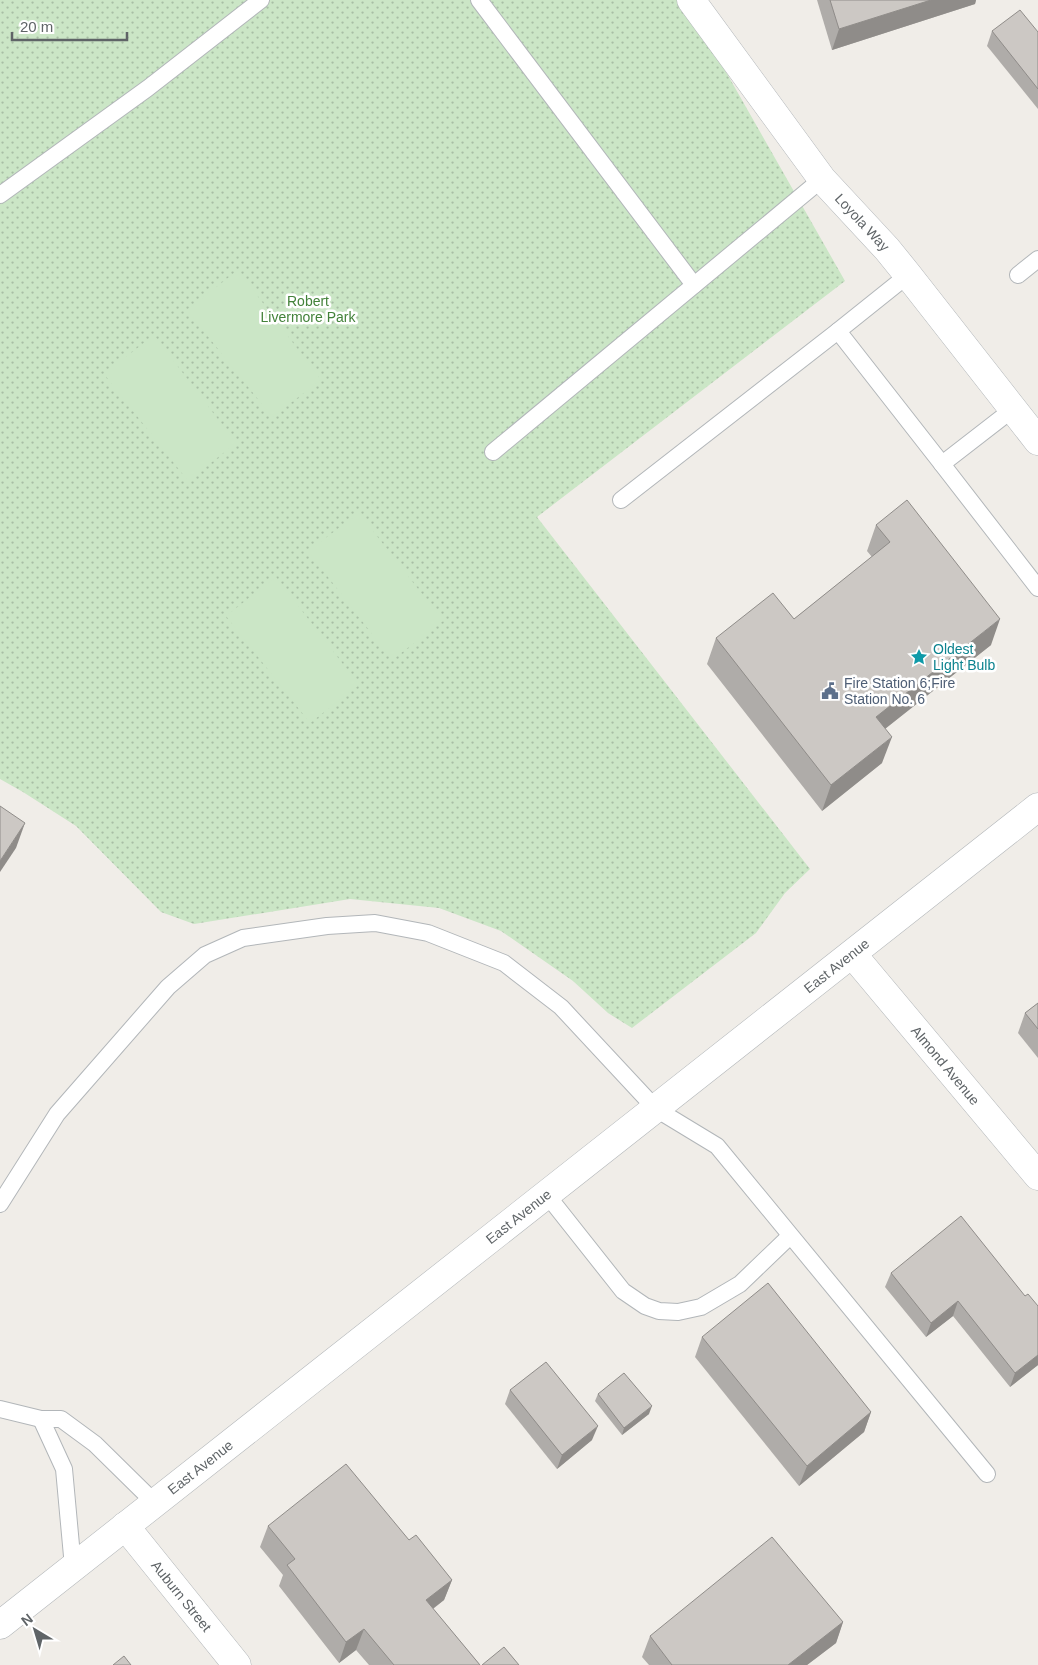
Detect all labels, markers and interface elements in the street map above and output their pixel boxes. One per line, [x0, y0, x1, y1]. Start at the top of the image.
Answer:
scale bar [12, 10, 128, 42]
text: 20 m [20, 18, 53, 35]
street label: Loyola Way [832, 190, 893, 254]
park label: Robert Livermore Park [261, 293, 356, 325]
place label: Oldest Light Bulb [933, 641, 995, 673]
place icon: Oldest Light Bulb [909, 647, 929, 667]
place label: Fire Station 6;Fire Station No. 6 [844, 675, 955, 707]
public building icon: Fire Station 6;Fire Station No. 6 [820, 681, 840, 701]
street label: East Avenue [801, 935, 872, 996]
street label: Almond Avenue [908, 1023, 983, 1108]
street label: East Avenue [483, 1186, 554, 1247]
street label: East Avenue [165, 1436, 236, 1498]
street label: Auburn Street [148, 1557, 215, 1635]
north arrow [10, 1605, 60, 1655]
text: N [18, 1610, 36, 1629]

